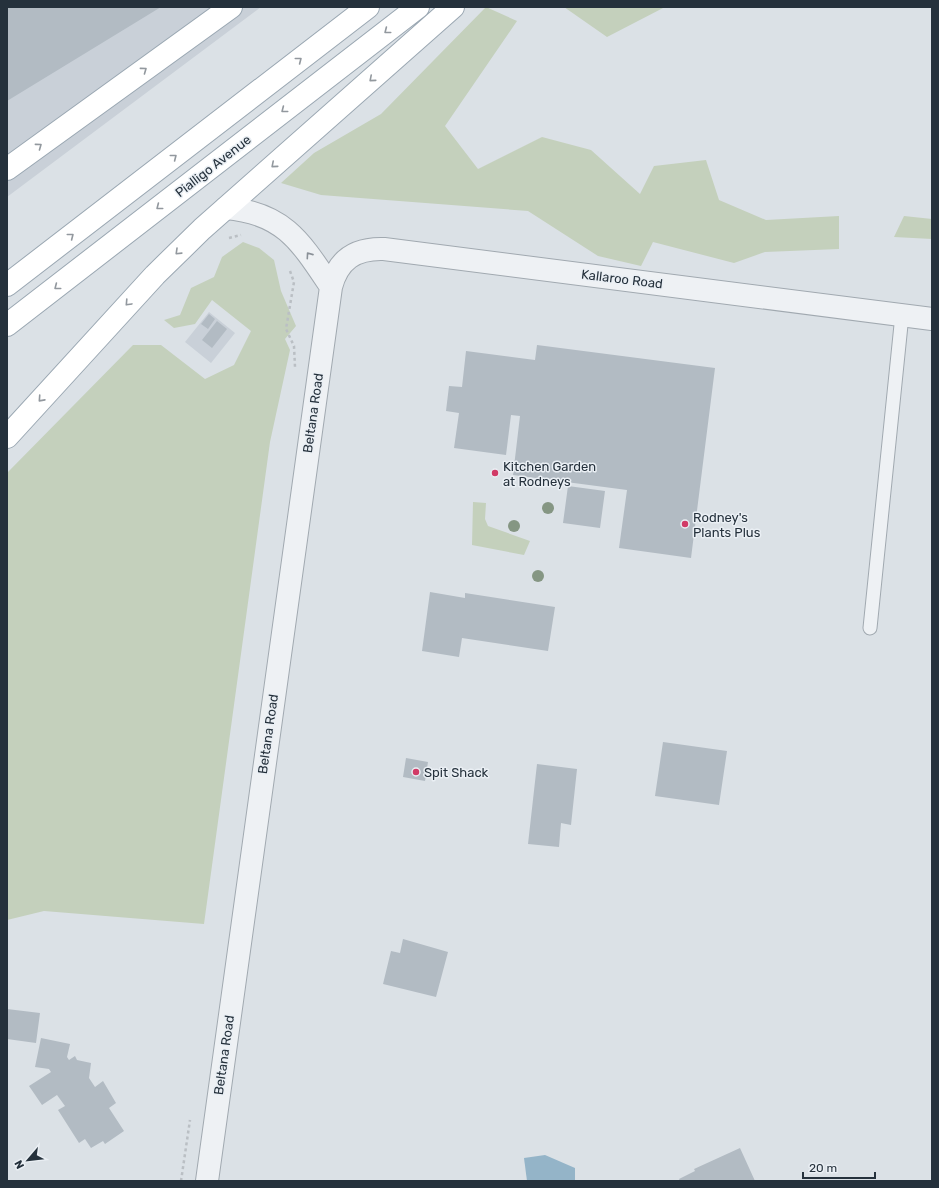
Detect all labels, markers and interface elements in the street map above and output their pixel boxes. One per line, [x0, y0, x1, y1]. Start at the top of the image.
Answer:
one-way arrow [385, 26, 392, 33]
one-way arrow [295, 58, 302, 65]
one-way arrow [139, 68, 146, 75]
one-way arrow [369, 74, 376, 81]
one-way arrow [282, 106, 289, 113]
street label: Pialligo Avenue [172, 132, 254, 201]
one-way arrow [34, 144, 41, 151]
one-way arrow [170, 154, 177, 161]
one-way arrow [271, 160, 279, 168]
one-way arrow [157, 202, 164, 209]
one-way arrow [67, 234, 74, 241]
one-way arrow [175, 247, 183, 255]
one-way arrow [306, 252, 314, 259]
street label: Kallaroo Road [580, 267, 664, 291]
one-way arrow [54, 282, 61, 289]
one-way arrow [125, 298, 133, 306]
street label: Beltana Road [300, 372, 326, 454]
one-way arrow [38, 395, 45, 402]
place label: Kitchen Garden at Rodneys [503, 459, 596, 489]
marker: Kitchen Garden at Rodneys [490, 468, 500, 478]
place label: Rodney's Plants Plus [693, 510, 761, 540]
marker: Rodney's Plants Plus [680, 519, 690, 529]
street label: Beltana Road [255, 693, 281, 775]
place label: Spit Shack [424, 765, 489, 780]
marker: Spit Shack [411, 767, 421, 777]
street label: Beltana Road [211, 1014, 237, 1096]
north arrow [8, 1140, 48, 1180]
scale bar [803, 1154, 875, 1180]
text: N [12, 1158, 27, 1171]
text: 20 m [809, 1161, 837, 1175]

